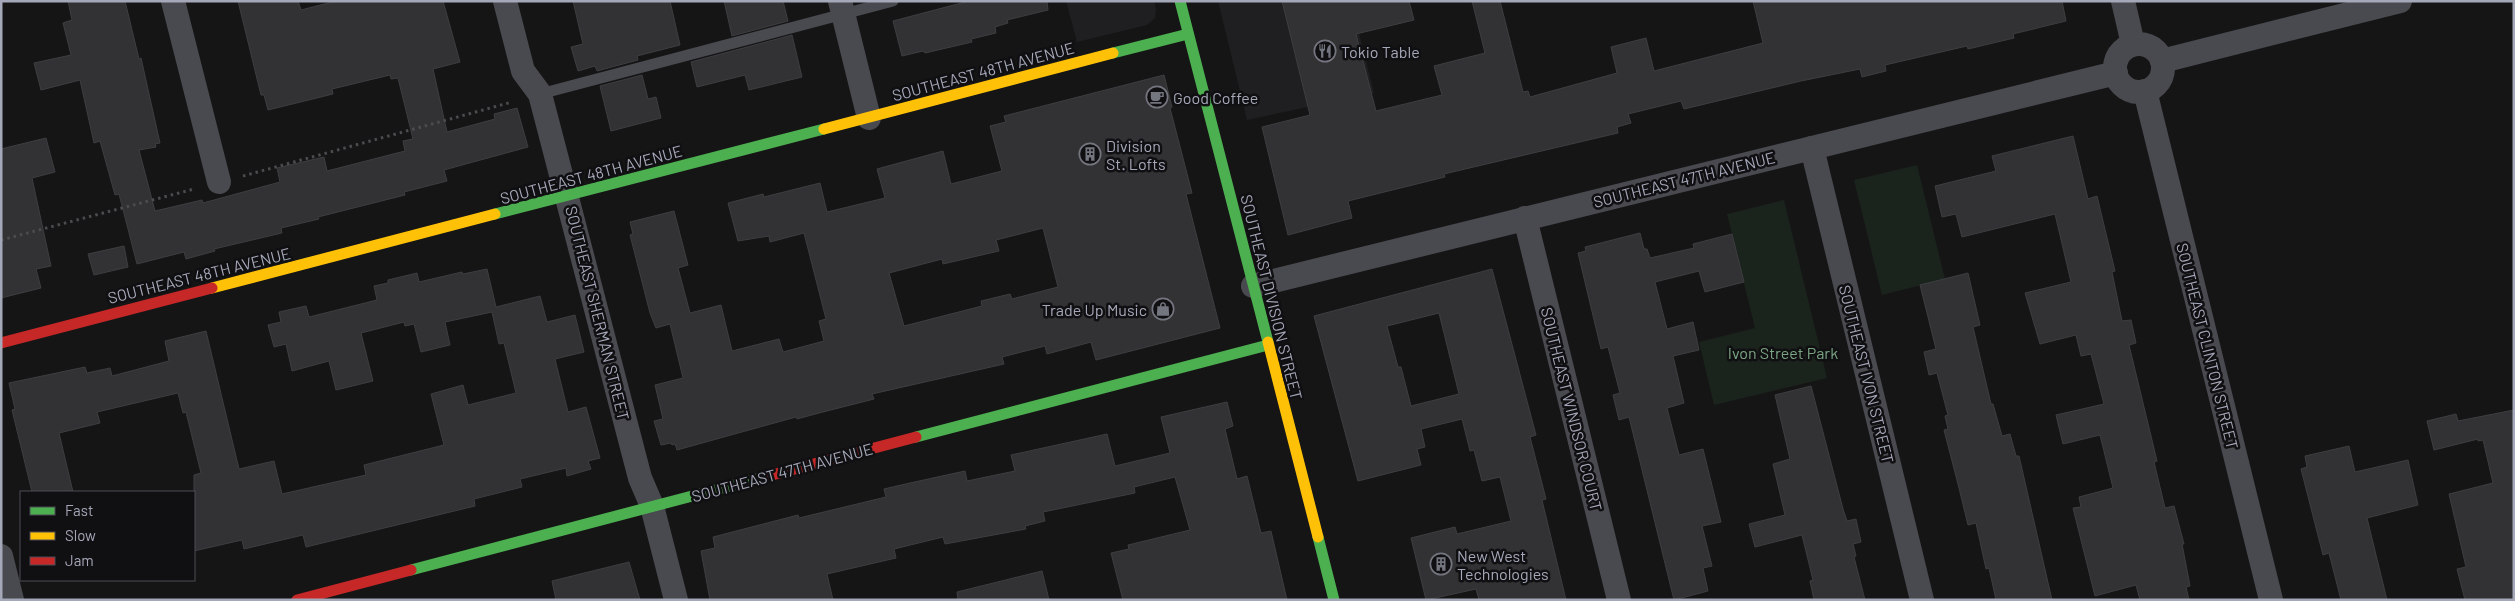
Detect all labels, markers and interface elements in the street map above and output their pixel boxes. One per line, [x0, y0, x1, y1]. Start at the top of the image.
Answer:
street label: SOUTHEAST 48TH AVENUE [890, 37, 1076, 105]
restaurant icon: Tokio Table [1313, 39, 1337, 63]
place label: Tokio Table [1341, 42, 1420, 61]
cafe icon: Good Coffee [1145, 85, 1169, 109]
place label: Good Coffee [1173, 88, 1258, 107]
place label: Division St. Lofts [1106, 136, 1166, 173]
street label: SOUTHEAST 48TH AVENUE [498, 140, 684, 208]
building icon: Division St. Lofts [1078, 142, 1102, 166]
street label: SOUTHEAST 47TH AVENUE [1591, 147, 1777, 211]
street label: SOUTHEAST DIVISION STREET [1237, 192, 1307, 402]
street label: SOUTHEAST SHERMAN STREET [562, 204, 634, 422]
street label: SOUTHEAST CLINTON STREET [2173, 241, 2243, 451]
street label: SOUTHEAST 48TH AVENUE [106, 243, 292, 307]
street label: SOUTHEAST IVON STREET [1836, 283, 1898, 465]
shop icon: Trade Up Music [1151, 297, 1175, 321]
place label: Trade Up Music [1042, 300, 1147, 319]
street label: SOUTHEAST WINDSOR COURT [1537, 305, 1607, 513]
park label: Ivon Street Park [1728, 343, 1838, 362]
street label: SOUTHEAST 47TH AVENUE [689, 439, 875, 505]
legend [20, 491, 195, 581]
text: Fast [65, 501, 93, 519]
text: Slow [65, 526, 96, 544]
place label: New West Technologies [1457, 546, 1549, 583]
text: Jam [65, 551, 94, 569]
building icon: New West Technologies [1429, 552, 1453, 576]

